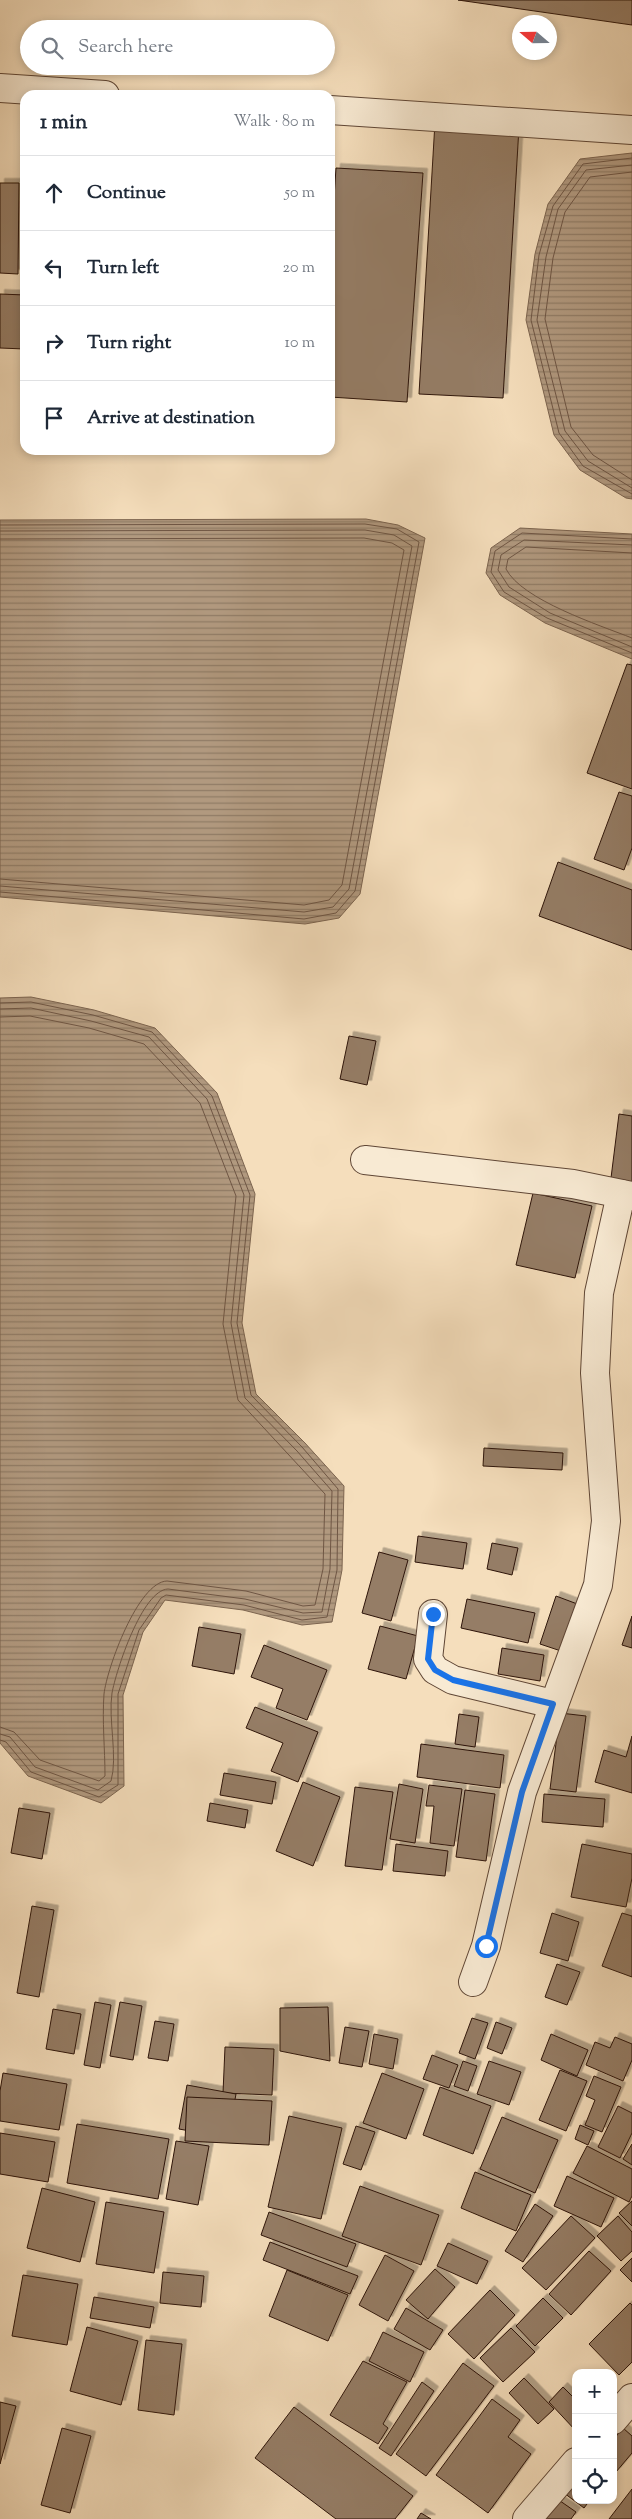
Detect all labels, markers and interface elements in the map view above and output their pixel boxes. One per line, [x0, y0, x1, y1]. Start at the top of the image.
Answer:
north arrow [512, 15, 557, 60]
search box [20, 20, 335, 75]
icon: search [38, 34, 66, 62]
text: Search here [78, 34, 173, 61]
text: 1 min [40, 108, 87, 138]
text: Walk · 80 m [233, 111, 315, 134]
icon: ahead [40, 179, 68, 207]
text: Continue [87, 180, 166, 207]
text: 50 m [284, 182, 315, 205]
icon: left [40, 254, 68, 282]
text: Turn left [87, 255, 159, 282]
text: 20 m [282, 257, 315, 280]
icon: right [40, 329, 68, 357]
text: Turn right [87, 330, 171, 357]
text: 10 m [285, 332, 315, 355]
icon: arrive [40, 404, 68, 432]
text: Arrive at destination [87, 405, 255, 432]
route end [422, 1603, 445, 1626]
route start [475, 1935, 498, 1958]
map controls [572, 2369, 617, 2504]
button: + [572, 2369, 617, 2414]
button: − [572, 2414, 617, 2459]
button: locate [572, 2459, 617, 2504]

